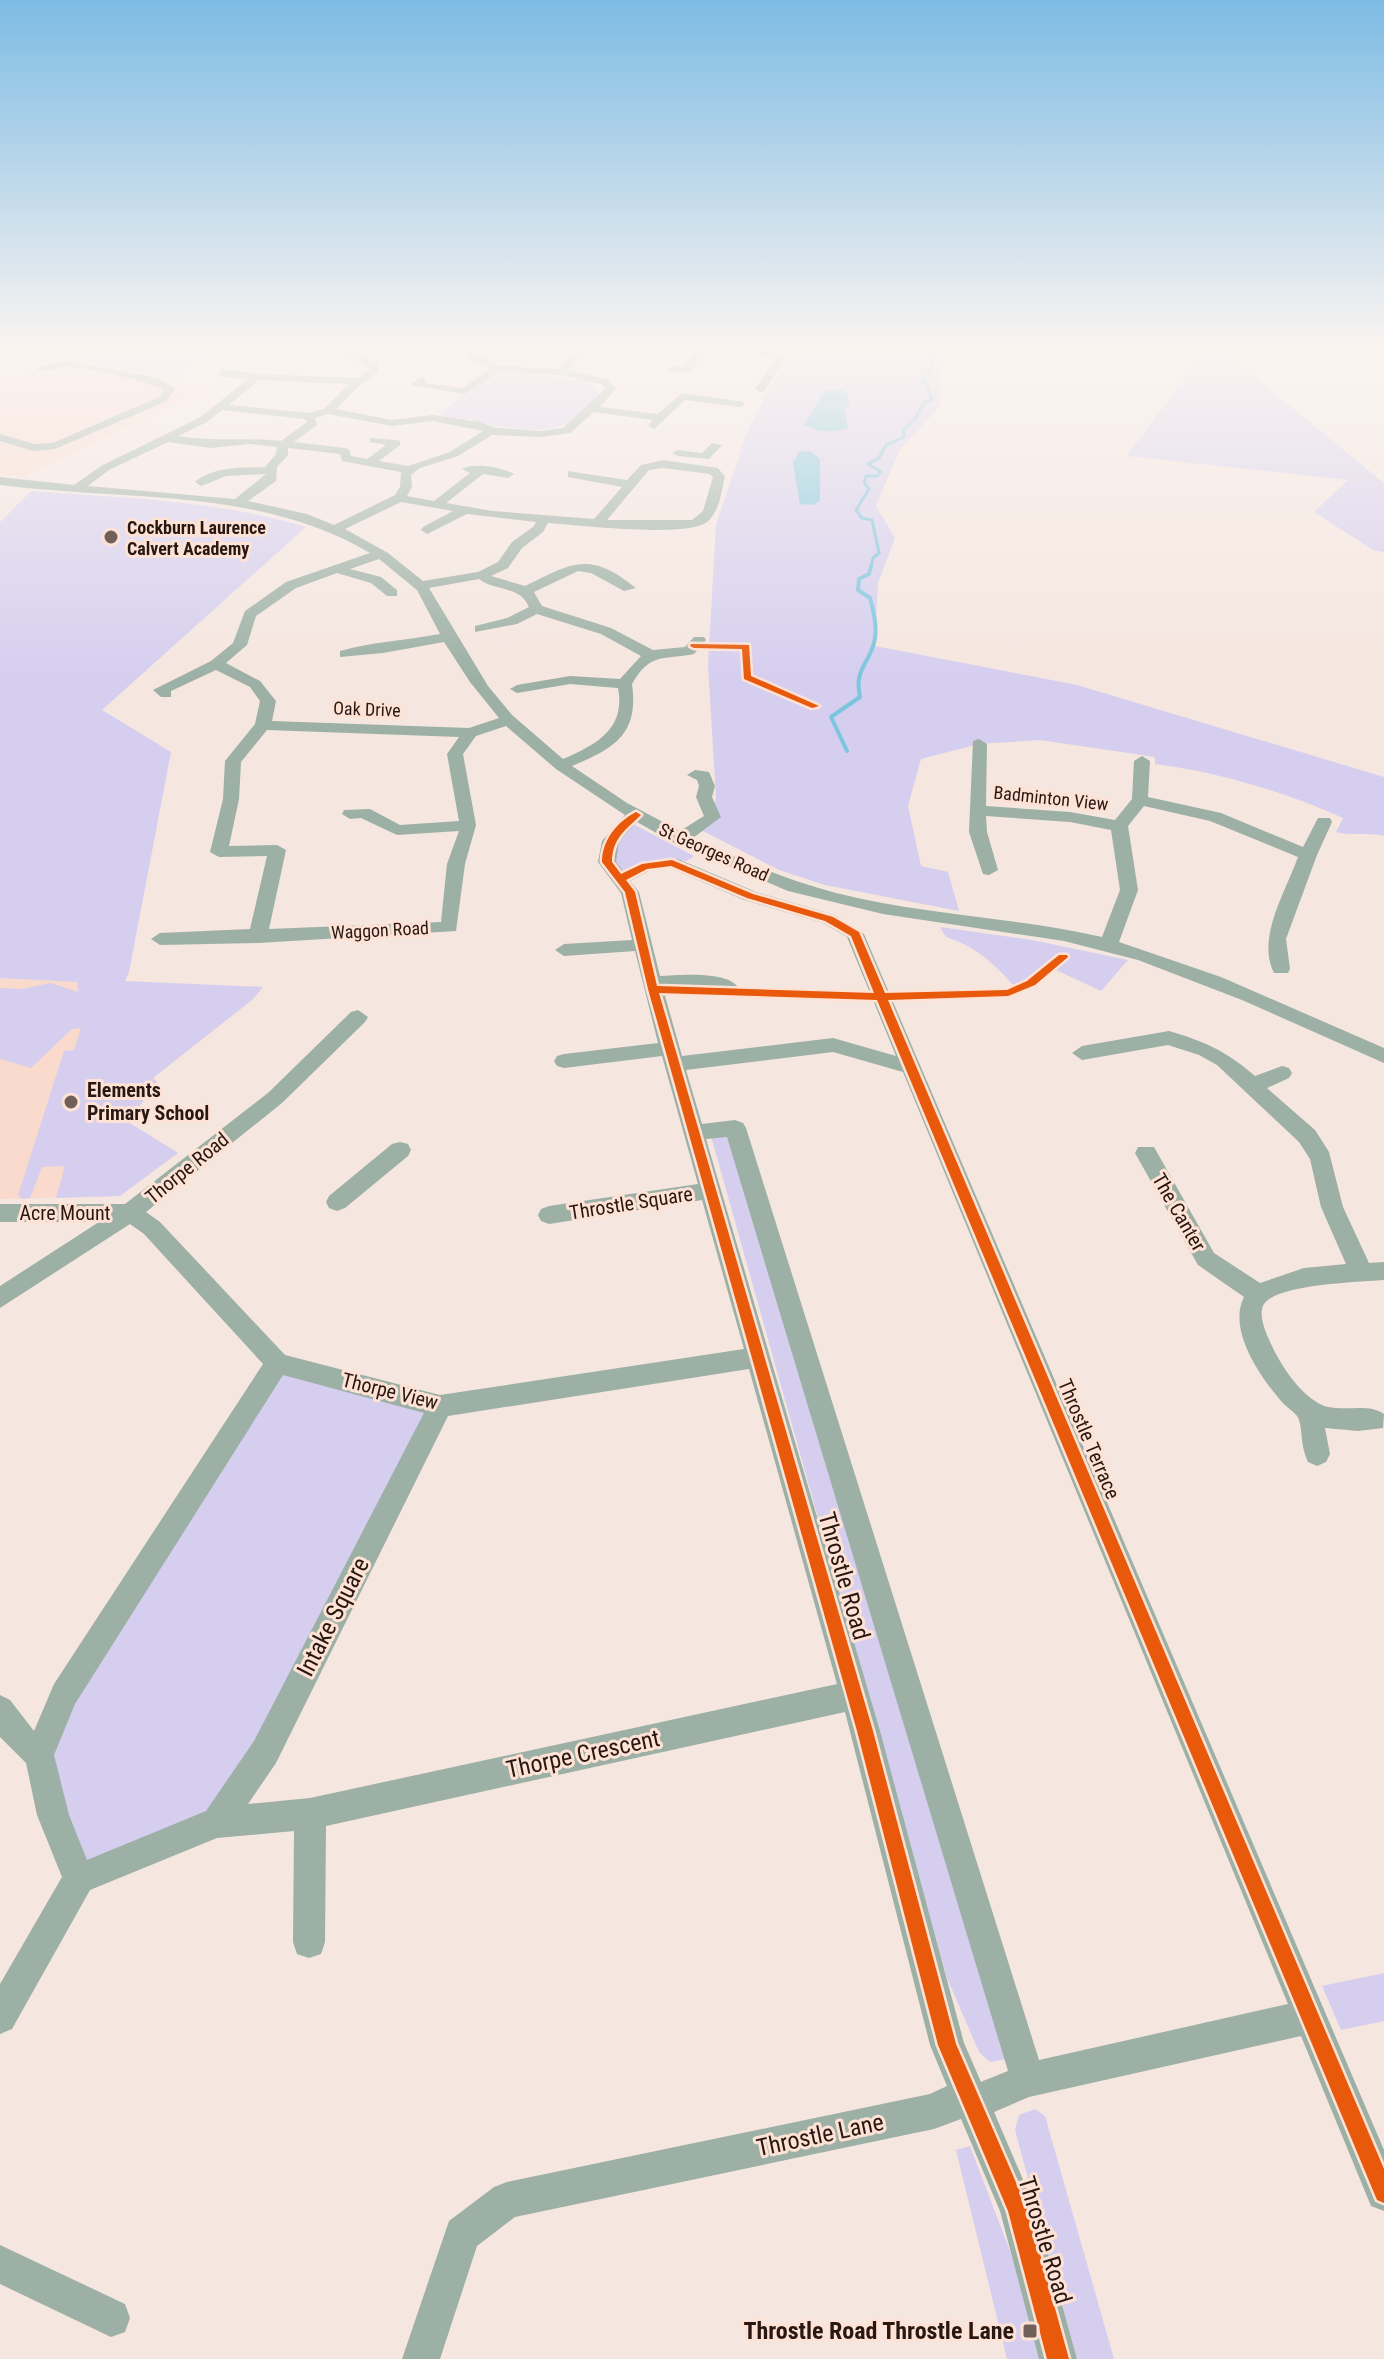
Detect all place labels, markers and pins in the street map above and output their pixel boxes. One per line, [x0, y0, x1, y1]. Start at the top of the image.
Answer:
place label: Cockburn Laurence Calvert Academy [127, 517, 266, 559]
marker: Cockburn Laurence Calvert Academy [102, 528, 120, 546]
place label: Elements Primary School [87, 1078, 209, 1125]
marker: Elements Primary School [62, 1093, 80, 1111]
place label: Throstle Road Throstle Lane [743, 2317, 1014, 2345]
marker: Throstle Road Throstle Lane [1021, 2322, 1039, 2340]

